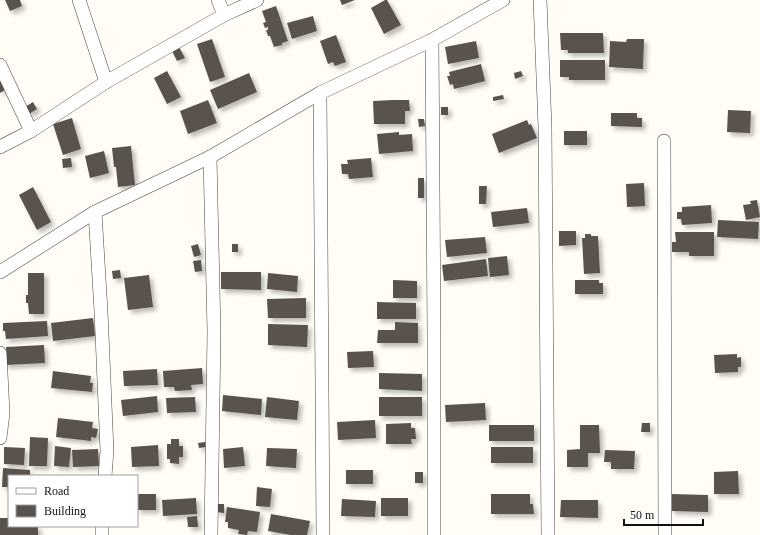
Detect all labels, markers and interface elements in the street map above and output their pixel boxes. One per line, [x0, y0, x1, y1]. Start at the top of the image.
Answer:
legend [8, 475, 138, 527]
text: Road [44, 484, 69, 498]
scale bar [624, 501, 703, 527]
text: Building [44, 504, 86, 518]
text: 50 m [630, 508, 655, 522]

